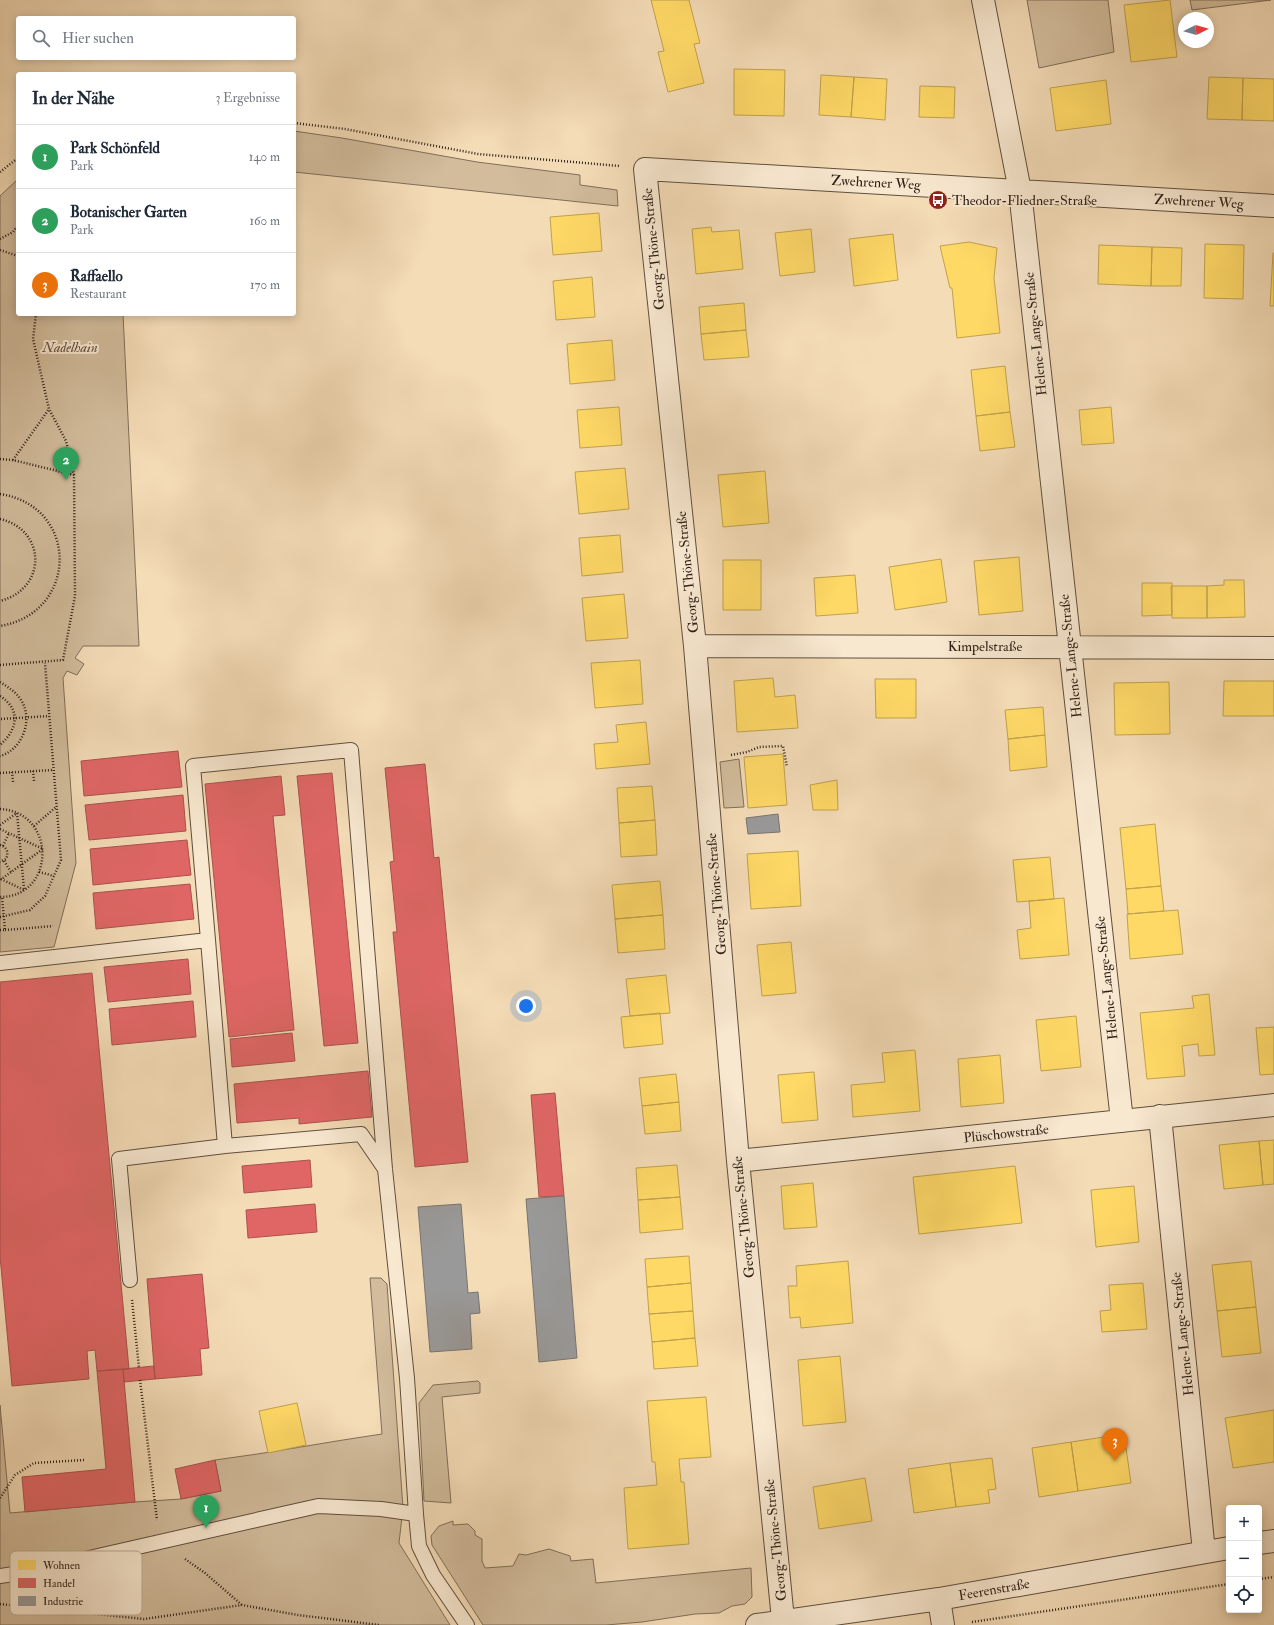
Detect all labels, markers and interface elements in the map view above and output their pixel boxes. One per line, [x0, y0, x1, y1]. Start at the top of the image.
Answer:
north arrow [1178, 12, 1214, 48]
search box [16, 16, 296, 60]
icon: search [30, 27, 52, 49]
text: Hier suchen [62, 29, 134, 48]
text: In der Nähe [32, 88, 114, 109]
text: 3 Ergebnisse [215, 90, 280, 106]
text: Park Schönfeld [70, 139, 160, 158]
text: 1 [43, 149, 47, 165]
text: 140 m [249, 149, 280, 165]
text: Park [70, 158, 94, 174]
street label: Zwehrener Weg [831, 172, 922, 193]
street label: Georg-Thöne-Straße [639, 187, 668, 311]
bus stop icon: Theodor-Fliedner-Straße [927, 189, 949, 211]
street label: Zwehrener Weg [1154, 191, 1245, 212]
place label: Theodor-Fliedner-Straße [952, 192, 1097, 209]
text: Botanischer Garten [70, 203, 187, 222]
text: 2 [42, 213, 48, 229]
text: 160 m [249, 213, 280, 229]
text: Park [70, 222, 94, 238]
text: Raffaello [70, 267, 123, 286]
street label: Helene-Lange-Straße [1021, 271, 1050, 397]
text: 3 [43, 277, 48, 293]
text: 170 m [250, 277, 280, 293]
text: Restaurant [70, 286, 126, 302]
park label: Nadelhain [41, 339, 98, 356]
pin: 2 [53, 447, 79, 480]
street label: Georg-Thöne-Straße [673, 510, 702, 634]
street label: Helene-Lange-Straße [1056, 593, 1085, 719]
street label: Kimpelstraße [948, 638, 1022, 656]
street label: Georg-Thöne-Straße [703, 832, 730, 956]
street label: Helene-Lange-Straße [1092, 915, 1121, 1041]
your location [516, 996, 536, 1016]
street label: Plüschowstraße [963, 1121, 1050, 1146]
street label: Georg-Thöne-Straße [729, 1155, 758, 1279]
street label: Helene-Lange-Straße [1168, 1271, 1197, 1397]
pin: 3 [1102, 1428, 1128, 1461]
street label: Georg-Thöne-Straße [761, 1478, 790, 1602]
pin: 1 [193, 1495, 219, 1528]
map controls [1226, 1505, 1262, 1613]
button: + [1226, 1505, 1262, 1541]
button: − [1226, 1541, 1262, 1577]
legend [10, 1551, 142, 1615]
text: Wohnen [42, 1559, 80, 1572]
street label: Feerenstraße [957, 1575, 1031, 1604]
text: Handel [43, 1577, 75, 1590]
button: locate [1226, 1577, 1262, 1613]
text: Industrie [43, 1595, 84, 1608]

